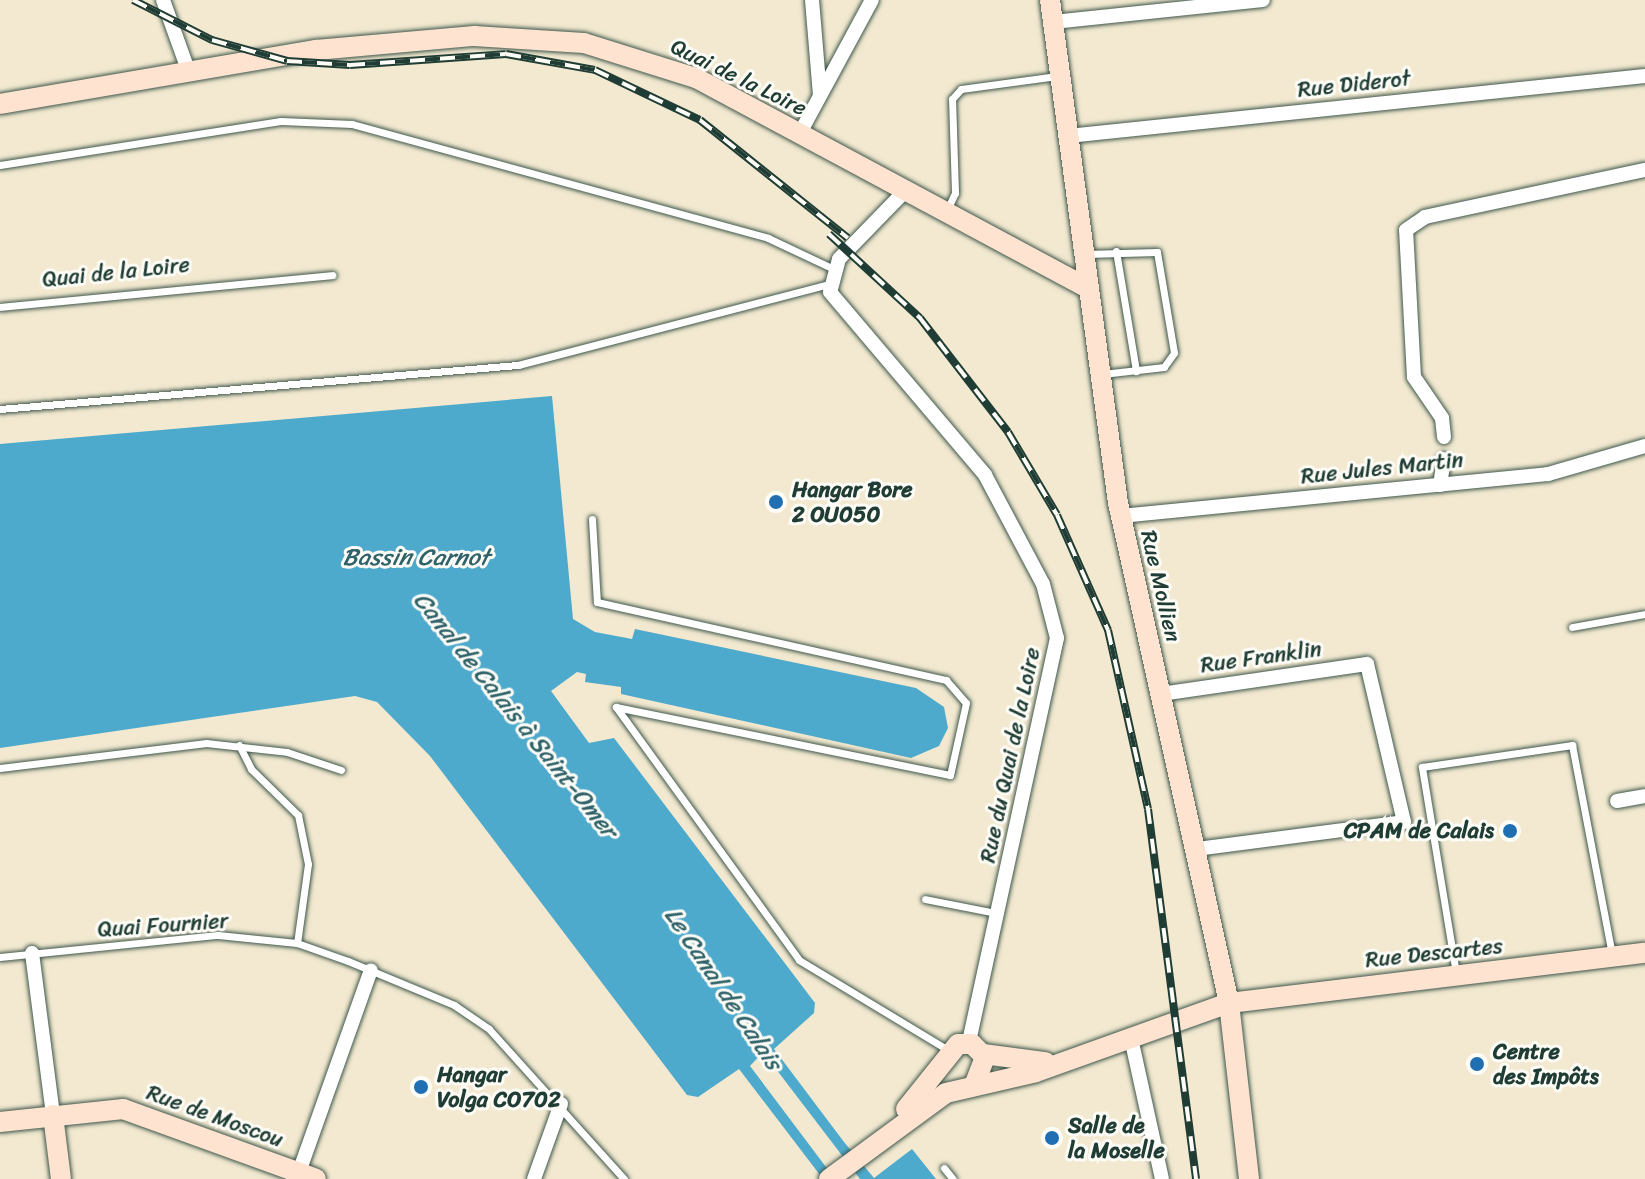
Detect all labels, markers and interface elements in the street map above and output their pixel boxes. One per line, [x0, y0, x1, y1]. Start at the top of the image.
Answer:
street label: Quai de la Loire [667, 33, 811, 121]
street label: Rue Diderot [1296, 65, 1412, 103]
street label: Quai de la Loire [41, 251, 191, 293]
street label: Rue Jules Martin [1299, 446, 1465, 490]
place label: Hangar Bore 2 OU050 [792, 476, 913, 528]
marker: Hangar Bore 2 OU050 [767, 493, 785, 511]
street label: Rue Mollien [1135, 528, 1187, 644]
water label: Bassin Carnot [343, 544, 489, 572]
water label: Canal de Calais à Saint-Omer [407, 586, 623, 844]
street label: Rue Franklin [1199, 635, 1323, 679]
street label: Rue du Quai de la Loire [974, 645, 1046, 865]
place label: CPAM de Calais [1343, 818, 1494, 844]
marker: CPAM de Calais [1501, 822, 1519, 840]
water label: Le Canal de Calais [658, 902, 788, 1076]
street label: Quai Fournier [97, 907, 229, 943]
street label: Rue Descartes [1364, 933, 1504, 973]
place label: Centre des Impôts [1493, 1038, 1599, 1090]
marker: Centre des Impôts [1468, 1055, 1486, 1073]
place label: Hangar Volga CO702 [437, 1061, 561, 1112]
marker: Hangar Volga CO702 [412, 1078, 430, 1096]
street label: Rue de Moscou [143, 1079, 287, 1153]
place label: Salle de la Moselle [1068, 1112, 1165, 1164]
marker: Salle de la Moselle [1043, 1129, 1061, 1147]

